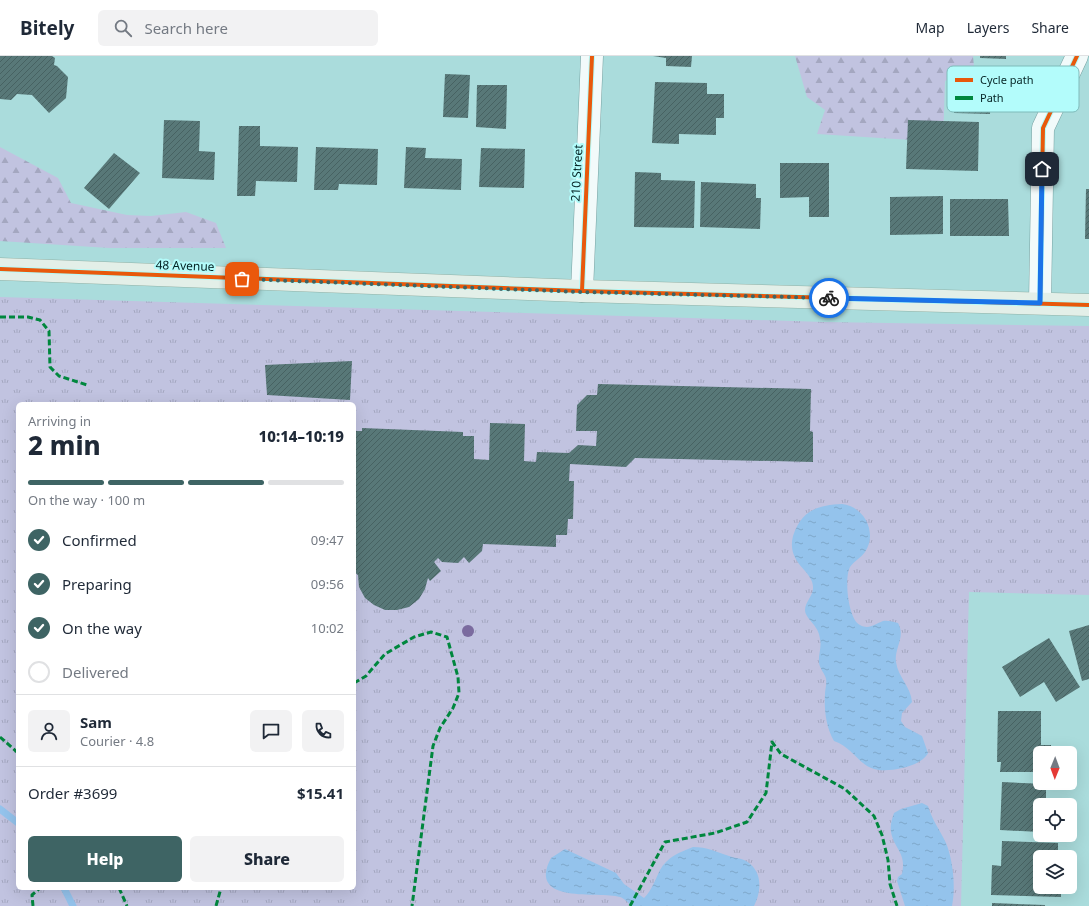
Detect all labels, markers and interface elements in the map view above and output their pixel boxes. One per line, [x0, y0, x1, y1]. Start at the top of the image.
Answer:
search box [98, 10, 378, 46]
text: Bitely [20, 15, 74, 41]
icon: search [112, 17, 134, 39]
text: Search here [144, 18, 228, 38]
text: Map [916, 18, 945, 37]
text: Layers [967, 18, 1009, 37]
text: Share [1031, 18, 1069, 37]
legend [947, 66, 1079, 112]
text: Cycle path [980, 72, 1033, 87]
text: Path [980, 90, 1004, 105]
street label: 210 Street [567, 143, 587, 202]
pin [1025, 152, 1059, 186]
icon: home [1031, 158, 1053, 180]
street label: 48 Avenue [155, 256, 215, 275]
pin [225, 262, 259, 296]
icon: bag [231, 268, 253, 290]
courier [809, 278, 849, 318]
icon: bike [818, 287, 840, 309]
text: Arriving in [28, 412, 91, 430]
text: 10:14–10:19 [259, 426, 344, 446]
text: 2 min [28, 427, 101, 463]
text: On the way · 100 m [28, 491, 145, 509]
icon: check [28, 529, 50, 551]
text: Confirmed [62, 530, 137, 550]
text: 09:47 [311, 531, 344, 549]
icon: check [28, 573, 50, 595]
text: Preparing [62, 574, 132, 594]
text: 09:56 [311, 575, 344, 593]
icon: check [28, 617, 50, 639]
text: On the way [62, 618, 142, 638]
text: 10:02 [311, 619, 344, 637]
text: Delivered [62, 662, 129, 682]
button: person [28, 710, 70, 752]
button: chat [250, 710, 292, 752]
button: phone [302, 710, 344, 752]
text: Sam [80, 712, 112, 732]
text: Courier · 4.8 [80, 732, 154, 750]
north arrow [1033, 746, 1077, 790]
map controls [1033, 746, 1077, 894]
text: Order #3699 [28, 783, 117, 803]
text: $15.41 [297, 783, 344, 803]
button: locate [1033, 798, 1077, 842]
button: Help [28, 836, 182, 882]
button: Share [190, 836, 344, 882]
button: layers [1033, 850, 1077, 894]

